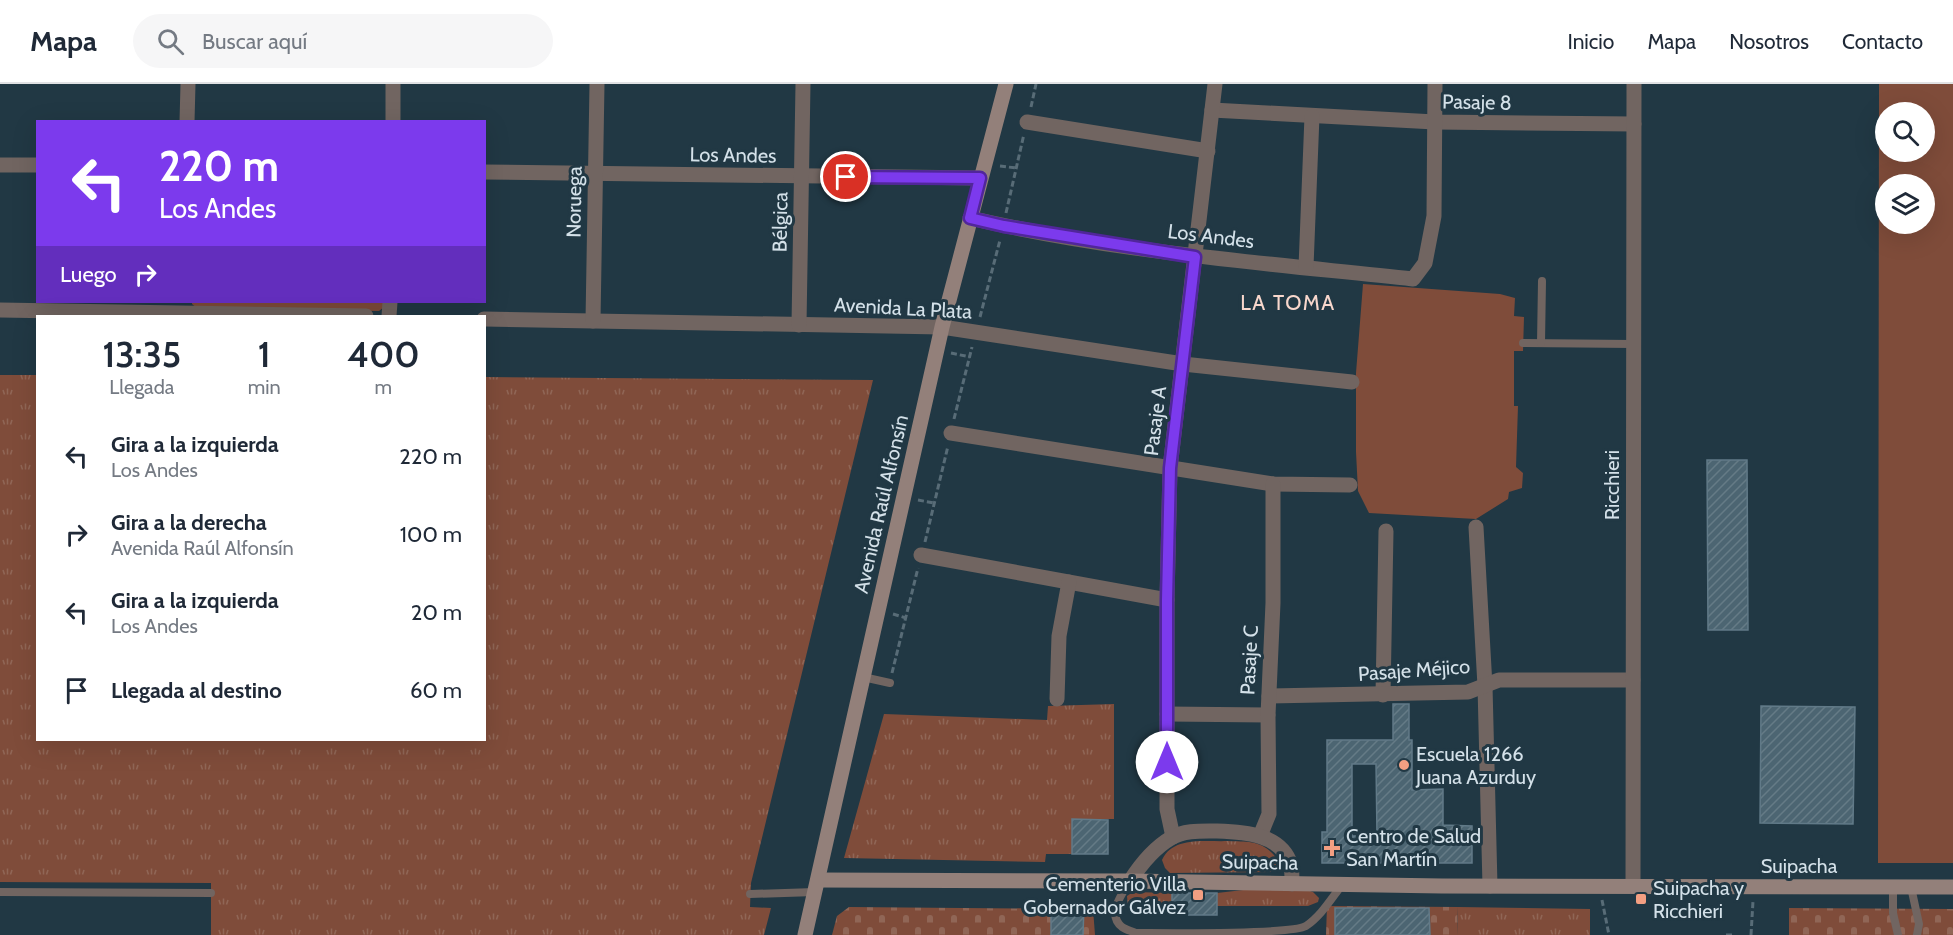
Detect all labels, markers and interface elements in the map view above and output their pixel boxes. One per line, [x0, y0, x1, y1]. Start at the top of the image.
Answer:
search box [133, 14, 553, 68]
text: Mapa [30, 24, 97, 58]
icon: search [154, 25, 187, 58]
text: Buscar aquí [202, 28, 307, 55]
text: Inicio [1567, 29, 1614, 54]
text: Mapa [1647, 29, 1696, 54]
text: Nosotros [1729, 29, 1809, 54]
text: Contacto [1842, 29, 1923, 54]
street label: Pasaje 8 [1442, 89, 1512, 115]
map controls [1875, 102, 1935, 234]
button: search [1875, 102, 1935, 162]
text: 220 m [159, 140, 279, 192]
street label: Los Andes [689, 142, 777, 168]
icon: left [60, 144, 138, 222]
pin [820, 151, 871, 202]
icon: arrive [829, 160, 862, 193]
street label: Noruega [561, 166, 587, 238]
button: layers [1875, 174, 1935, 234]
street label: Bélgica [767, 191, 793, 252]
text: Los Andes [159, 192, 276, 225]
street label: Los Andes [1166, 219, 1256, 253]
icon: right [129, 258, 162, 291]
text: Luego [60, 261, 117, 288]
district label: LA TOMA [1240, 290, 1336, 315]
street label: Avenida La Plata [833, 292, 973, 324]
text: 13:35 [102, 332, 181, 376]
text: 1 [258, 332, 271, 376]
text: 400 [347, 332, 420, 376]
text: Llegada [109, 375, 174, 399]
text: min [248, 375, 281, 399]
text: m [375, 375, 392, 399]
street label: Pasaje A [1139, 384, 1171, 457]
street label: Avenida Raúl Alfonsín [849, 412, 913, 596]
text: Gira a la izquierda [111, 431, 279, 458]
icon: left [60, 440, 93, 473]
text: 220 m [399, 443, 462, 470]
street label: Ricchieri [1600, 450, 1624, 520]
text: Los Andes [111, 458, 198, 482]
text: Gira a la derecha [111, 509, 267, 536]
icon: right [60, 518, 93, 551]
text: 100 m [400, 521, 462, 548]
text: Avenida Raúl Alfonsín [111, 536, 294, 560]
text: Gira a la izquierda [111, 587, 279, 614]
icon: left [60, 596, 93, 629]
text: 20 m [411, 599, 462, 626]
text: Los Andes [111, 614, 198, 638]
street label: Pasaje C [1235, 624, 1263, 696]
street label: Pasaje Méjico [1357, 654, 1471, 686]
icon: arrive [60, 674, 93, 707]
text: Llegada al destino [111, 677, 282, 704]
text: 60 m [410, 677, 462, 704]
position arrow [1135, 730, 1199, 794]
place label: Escuela 1266 Juana Azurduy [1415, 742, 1536, 789]
marker: Escuela 1266 Juana Azurduy [1397, 758, 1411, 772]
place label: Centro de Salud San Martín [1346, 824, 1481, 871]
marker: Centro de Salud San Martín [1323, 839, 1341, 857]
street label: Suipacha [1222, 849, 1299, 875]
street label: Suipacha [1761, 854, 1838, 878]
place label: Cementerio Villa Gobernador Gálvez [1023, 872, 1186, 919]
place label: Suipacha y Ricchieri [1653, 876, 1744, 923]
marker: Cementerio Villa Gobernador Gálvez [1191, 888, 1205, 902]
marker: Suipacha y Ricchieri [1634, 892, 1648, 906]

